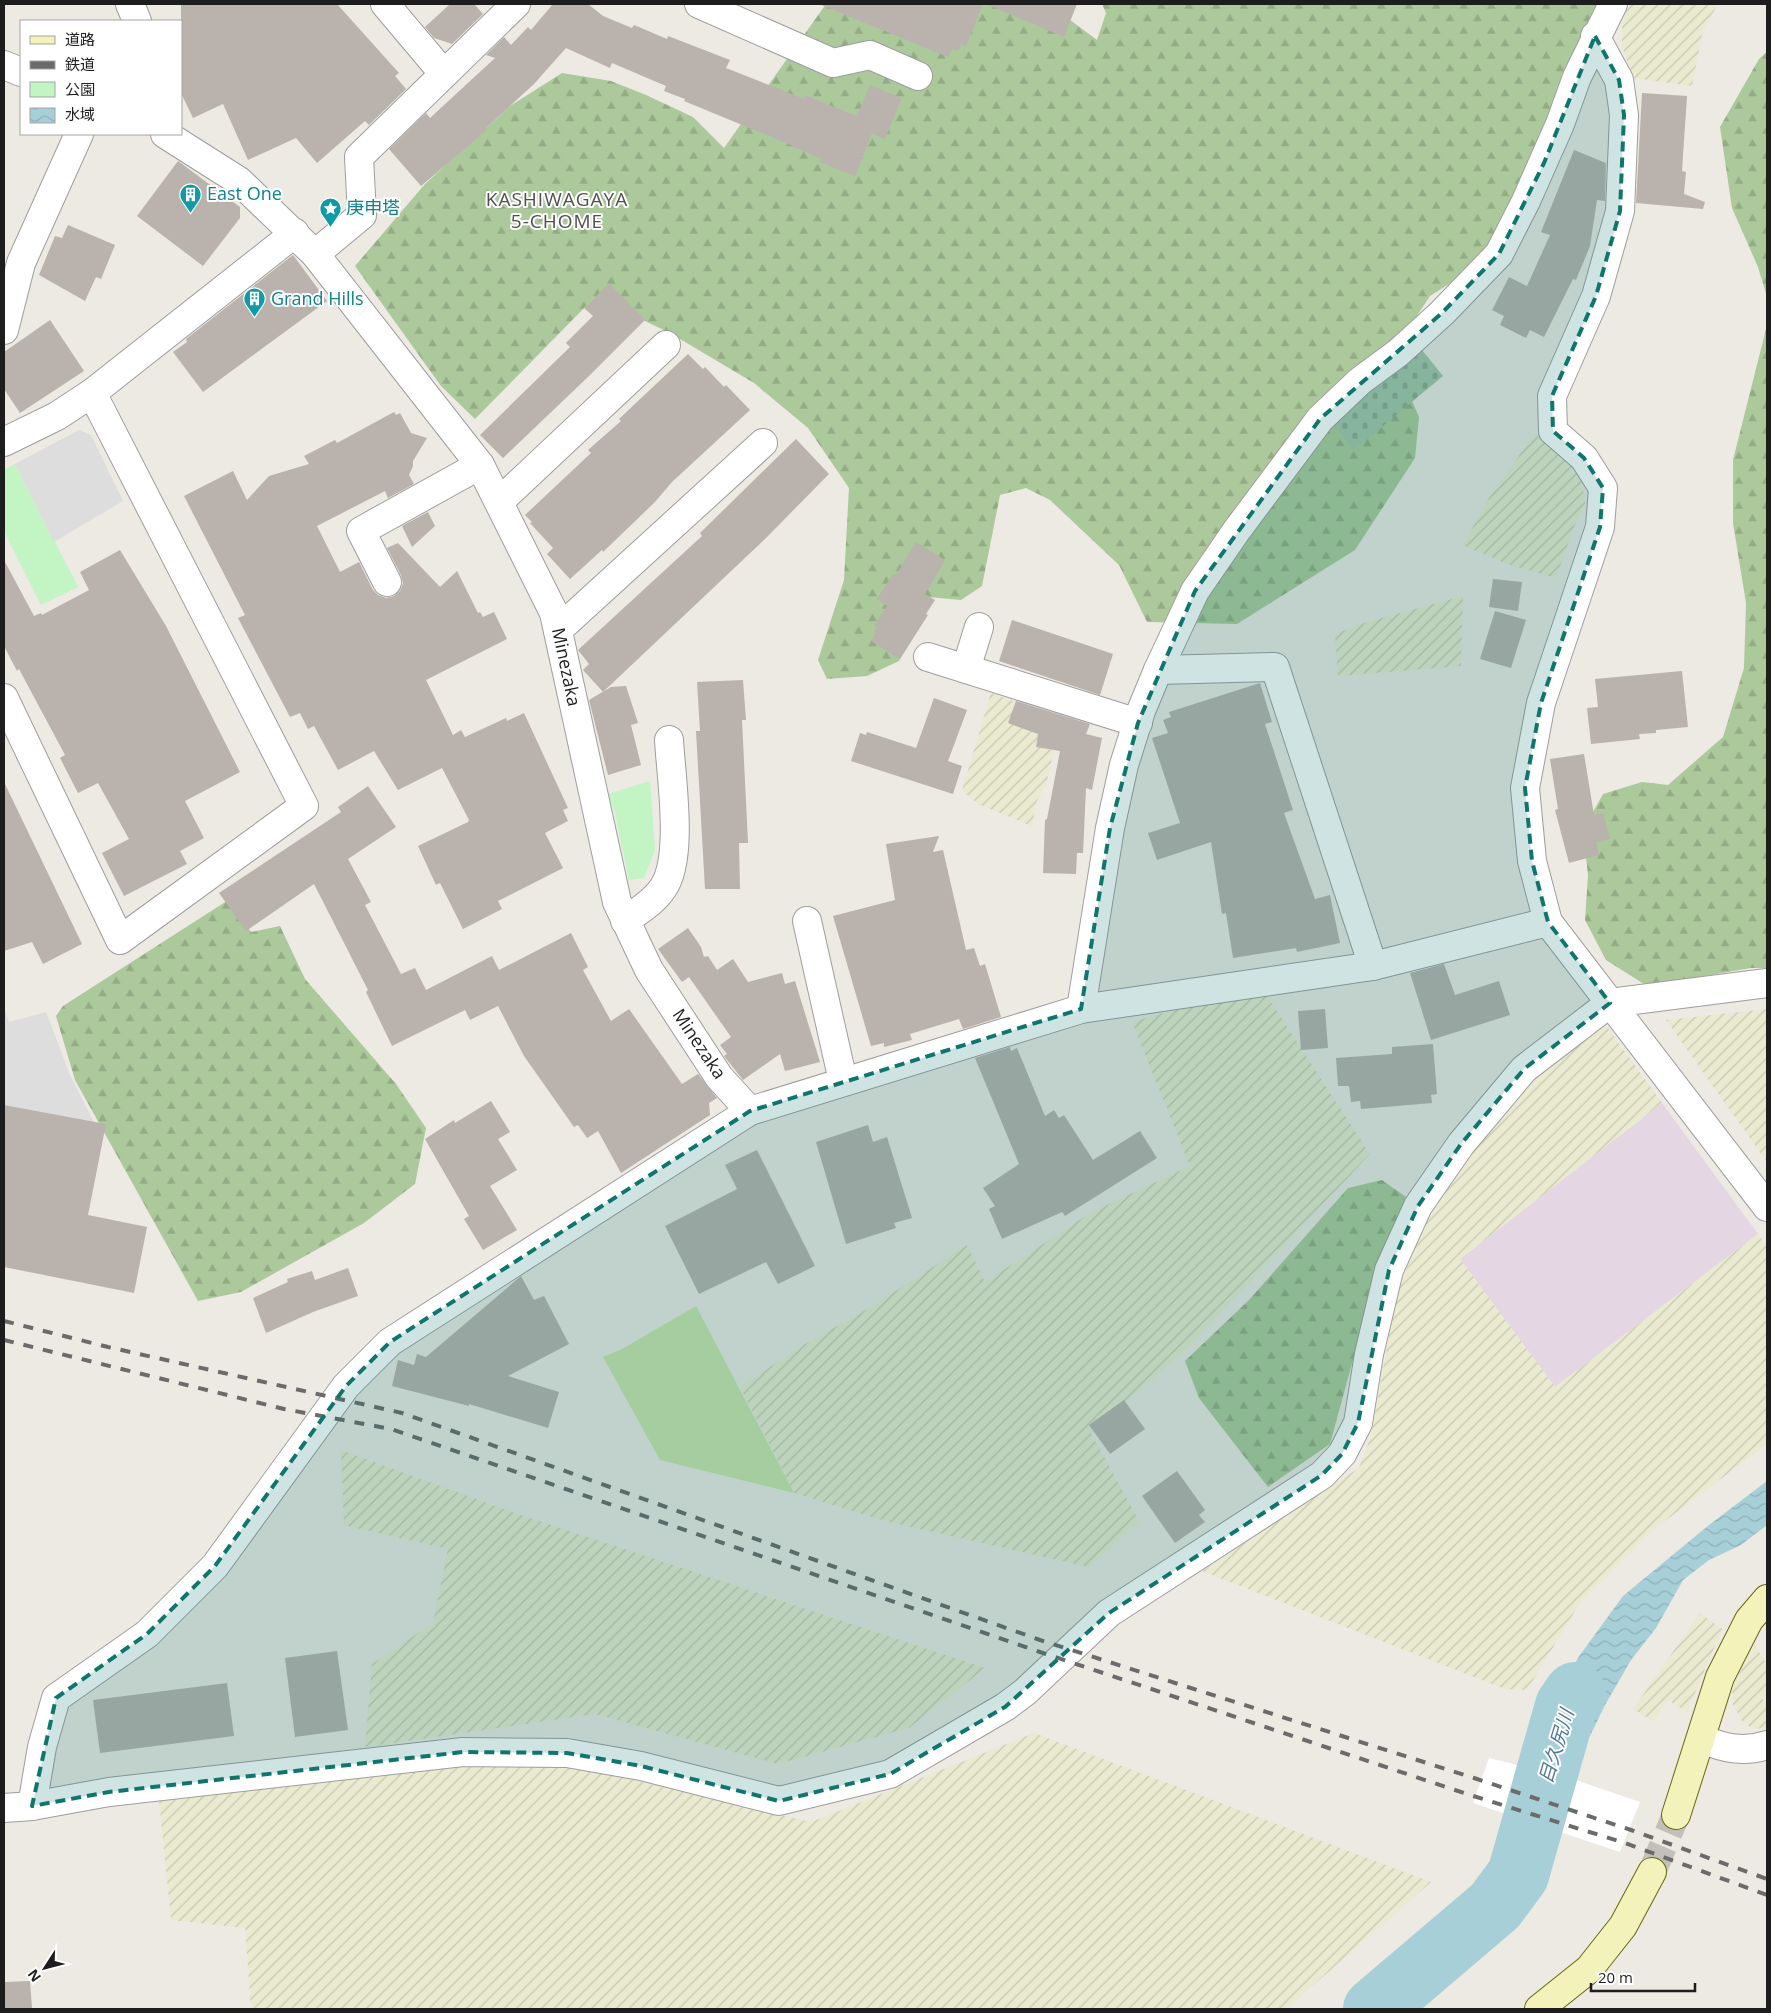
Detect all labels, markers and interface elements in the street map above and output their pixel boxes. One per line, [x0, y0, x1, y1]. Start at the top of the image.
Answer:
legend [20, 20, 182, 135]
text: 道路 [65, 29, 95, 49]
text: 鉄道 [65, 54, 95, 74]
text: 公園 [65, 79, 95, 99]
text: 水域 [65, 104, 95, 124]
place label: East One [207, 181, 282, 205]
building icon: East One [179, 182, 203, 213]
district label: KASHIWAGAYA 5-CHOME [486, 186, 628, 234]
place label: 庚申塔 [346, 195, 400, 219]
place icon: 庚申塔 [318, 196, 342, 227]
place label: Grand Hills [271, 286, 364, 310]
building icon: Grand Hills [243, 287, 267, 318]
street label: Minezaka [547, 625, 587, 708]
street label: Minezaka [668, 1004, 732, 1083]
water label: 目久尻川 [1532, 1704, 1580, 1786]
north arrow [20, 1943, 70, 1993]
scale bar [1591, 1960, 1695, 1992]
text: N [23, 1966, 45, 1986]
text: 20 m [1598, 1967, 1633, 1987]

